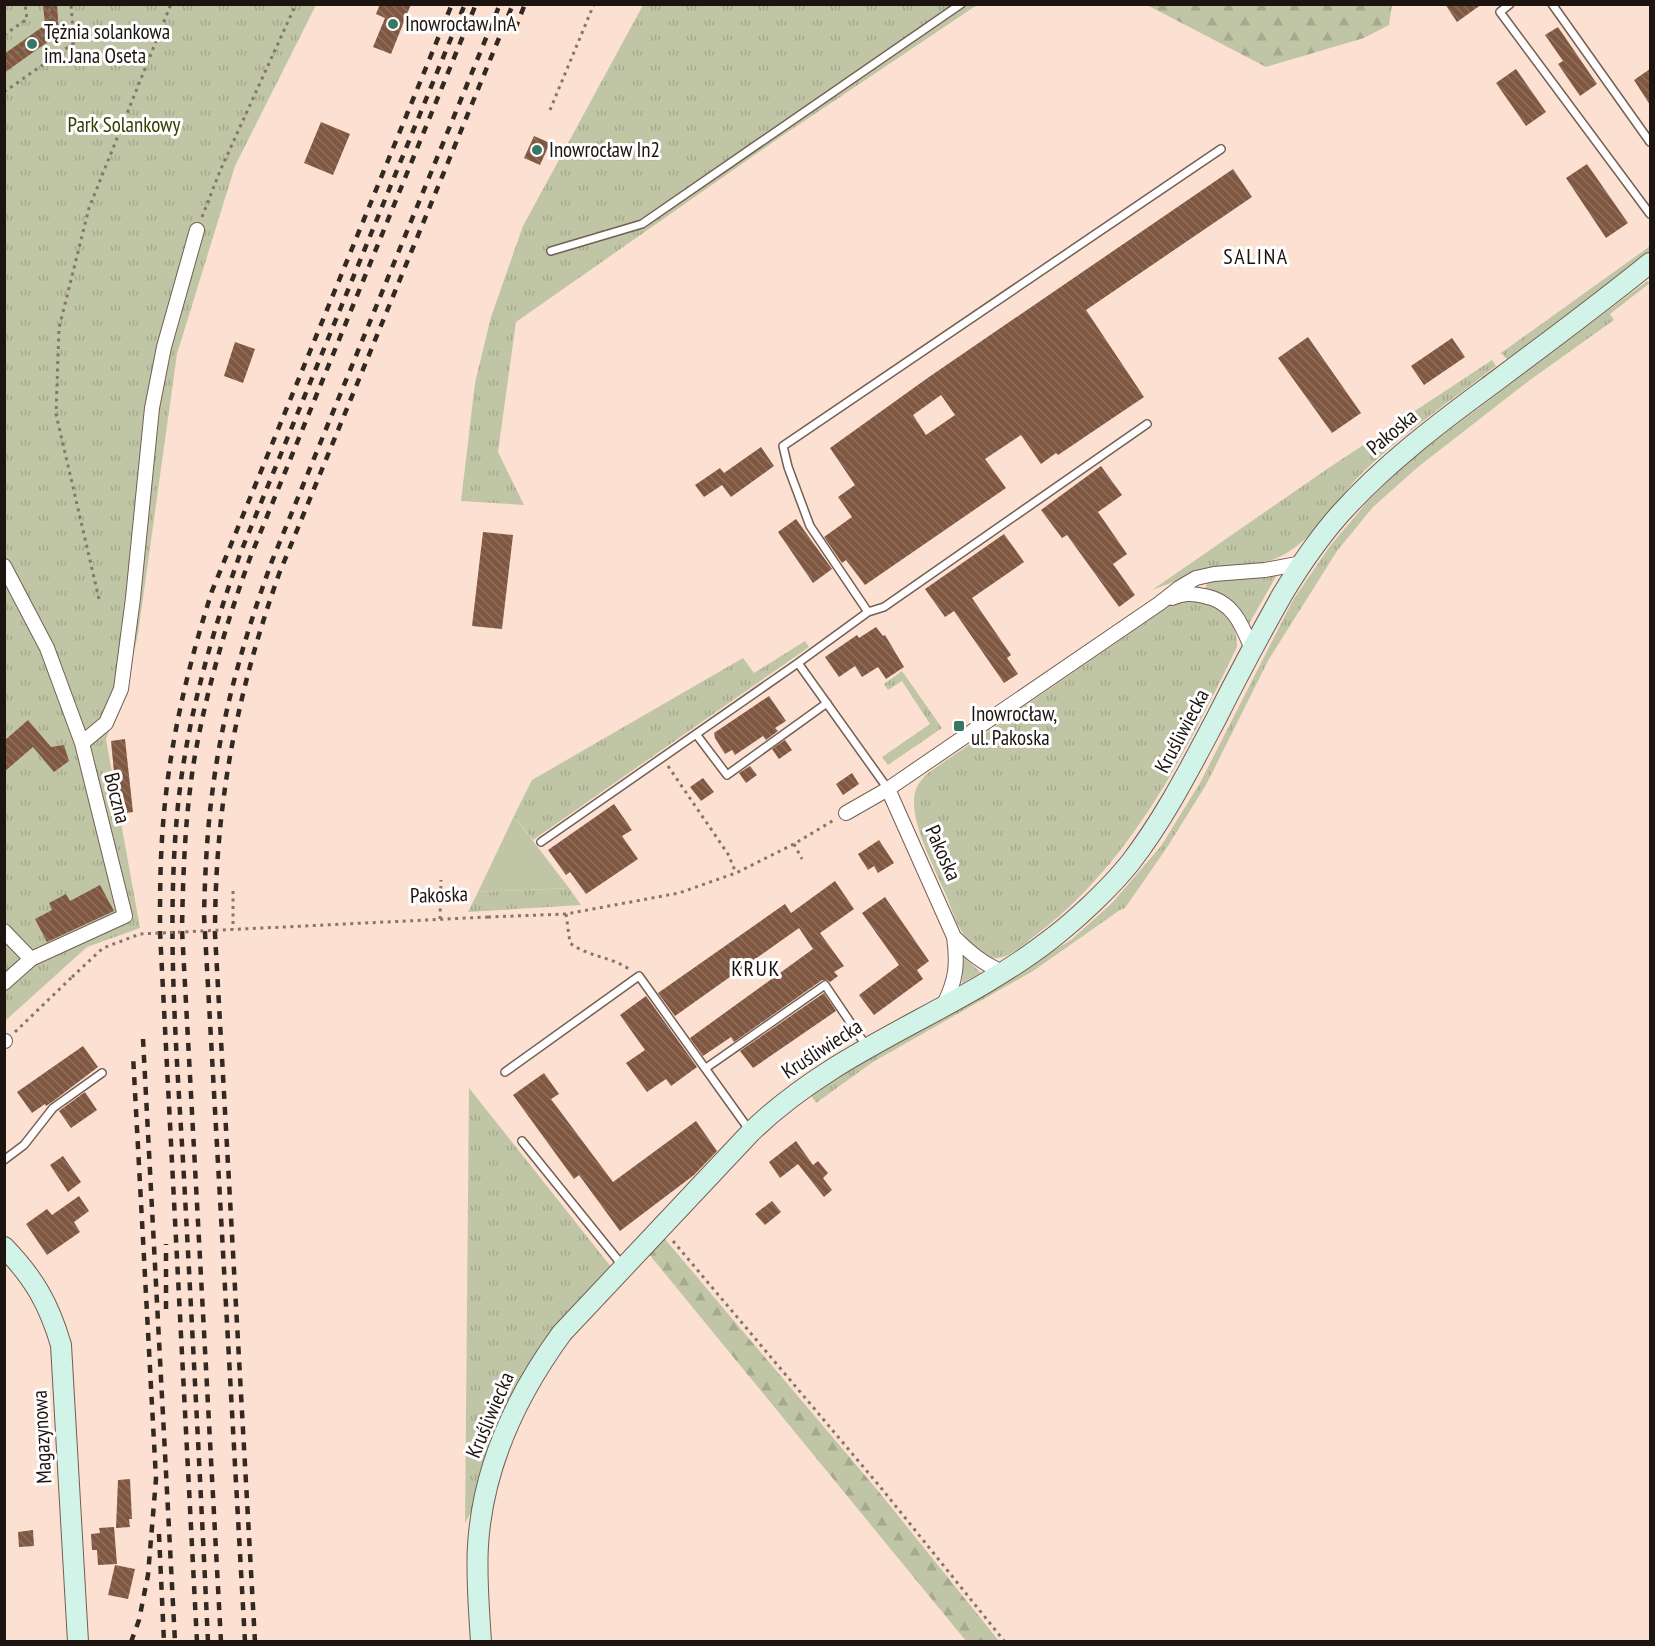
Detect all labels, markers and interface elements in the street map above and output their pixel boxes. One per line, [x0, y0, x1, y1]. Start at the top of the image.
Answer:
place label: Inowrocław InA [405, 10, 517, 37]
marker: Inowrocław InA [386, 17, 400, 31]
place label: Tężnia solankowa im. Jana Oseta [44, 18, 170, 69]
marker: Tężnia solankowa im. Jana Oseta [25, 37, 39, 51]
park label: Park Solankowy [67, 111, 181, 138]
place label: Inowrocław In2 [549, 136, 660, 163]
marker: Inowrocław In2 [530, 143, 544, 157]
district label: SALINA [1223, 242, 1289, 270]
street label: Pakoska [1361, 403, 1423, 461]
street label: Kruśliwiecka [1148, 684, 1215, 777]
place label: Inowrocław, ul. Pakoska [971, 700, 1057, 751]
marker: Inowrocław, ul. Pakoska [952, 719, 966, 733]
street label: Boczna [98, 770, 137, 826]
street label: Pakoska [919, 821, 968, 885]
street label: Pakoska [410, 880, 468, 909]
district label: KRUK [731, 954, 781, 982]
street label: Kruśliwiecka [776, 1013, 867, 1085]
street label: Kruśliwiecka [459, 1368, 520, 1462]
street label: Magazynowa [26, 1390, 57, 1484]

